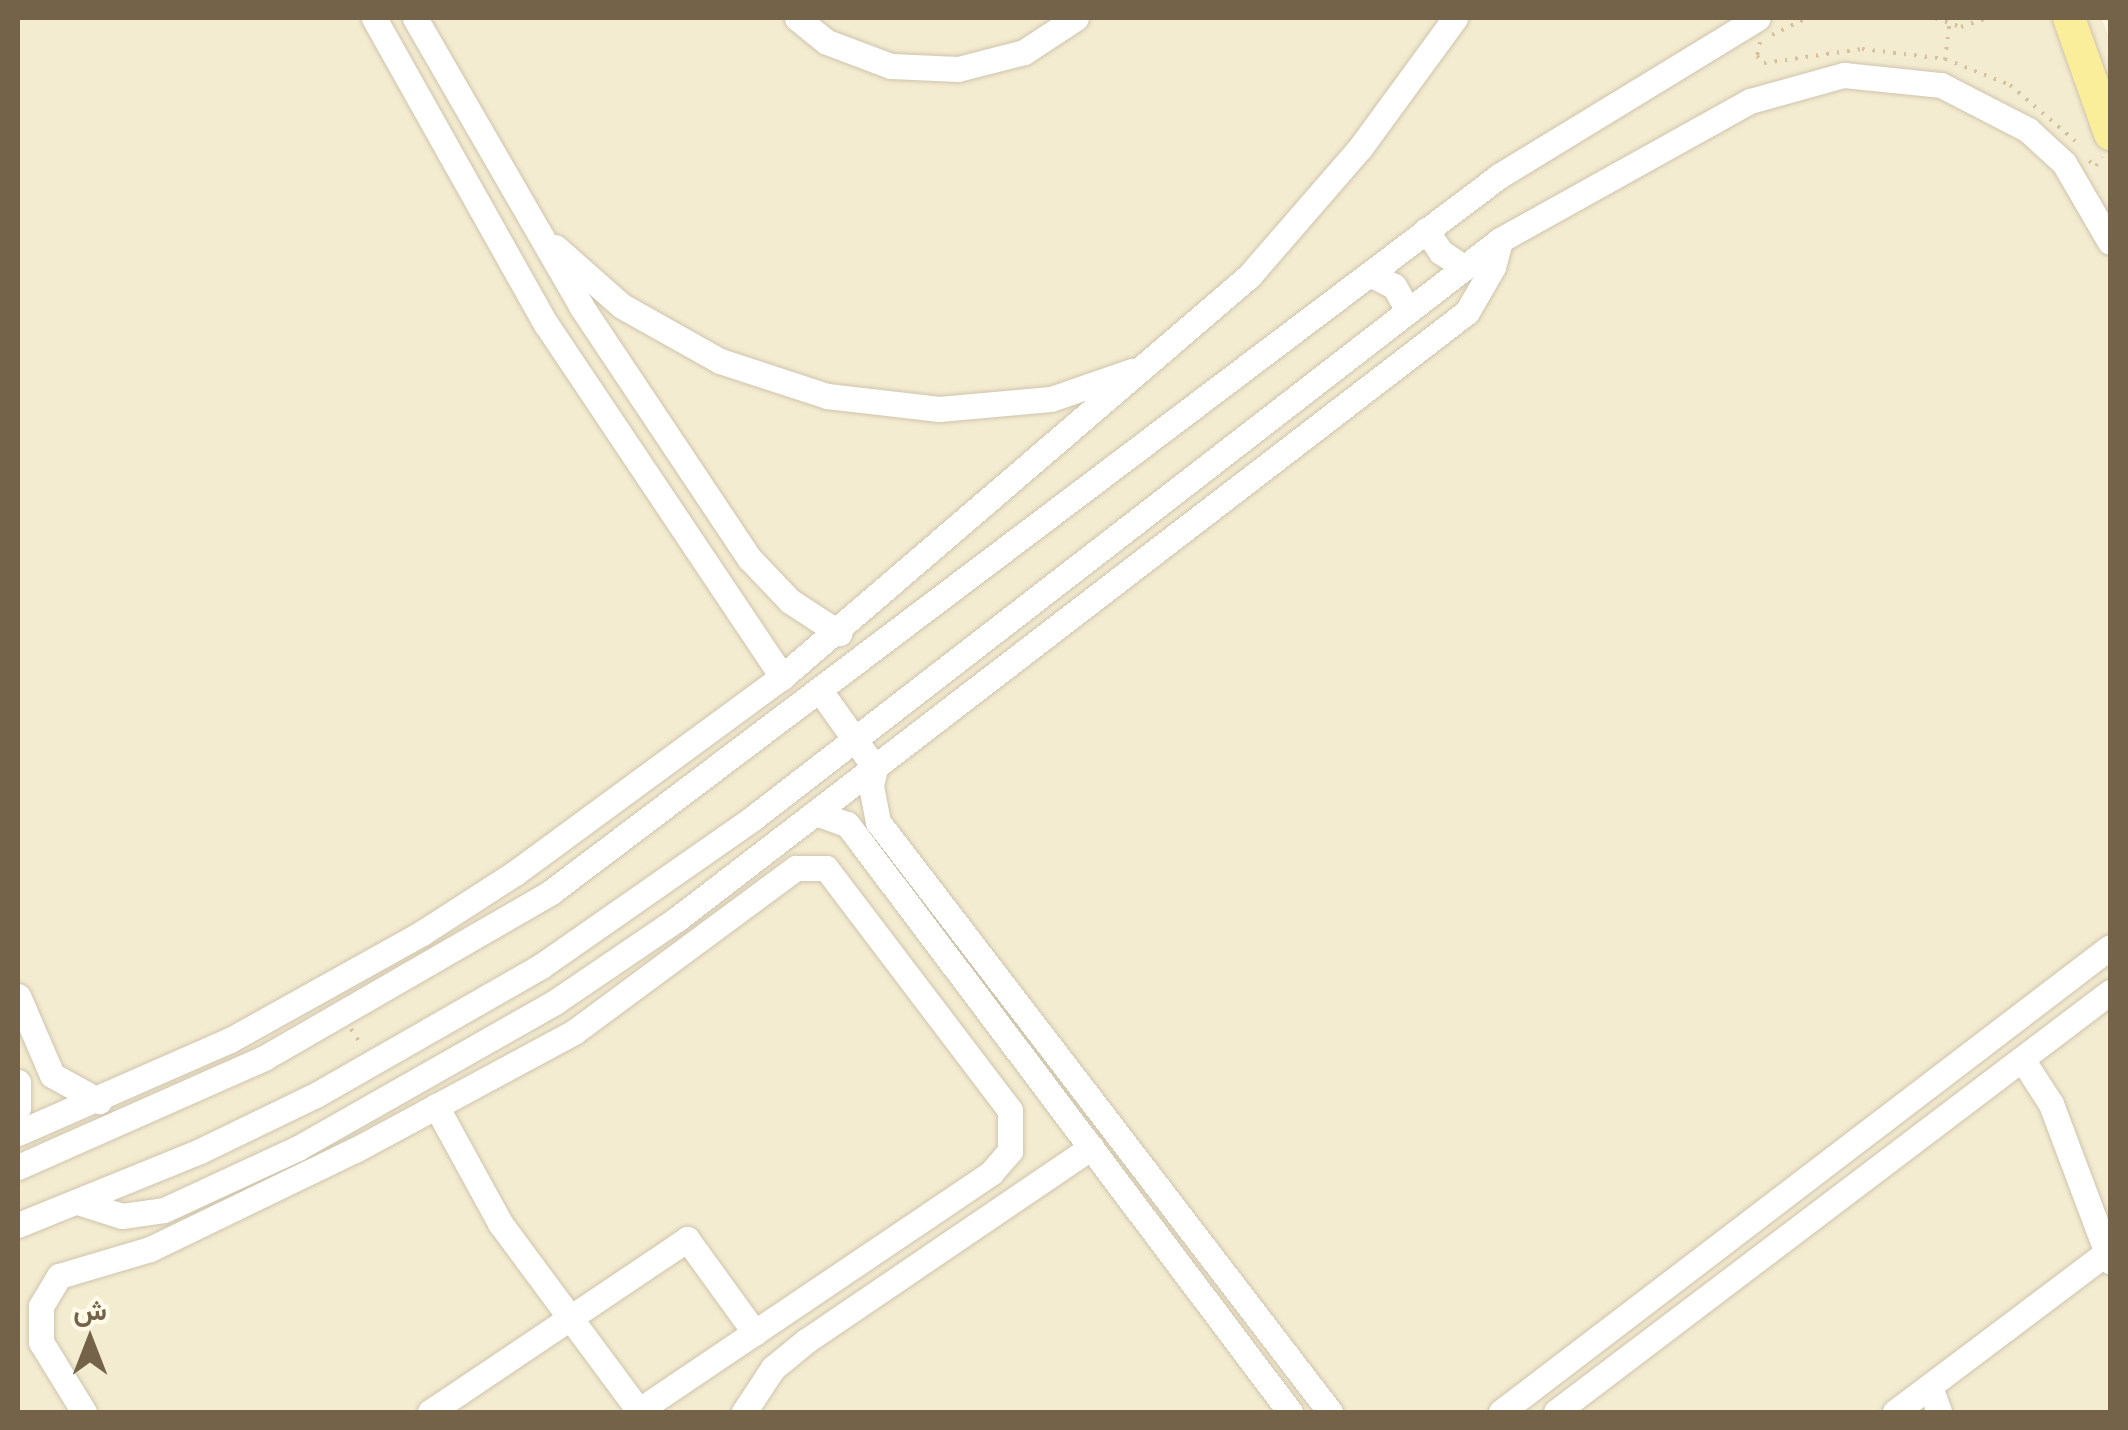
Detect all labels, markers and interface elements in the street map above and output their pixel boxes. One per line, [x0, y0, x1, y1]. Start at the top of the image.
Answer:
north arrow [40, 1290, 140, 1390]
text: ش [73, 1294, 107, 1325]

